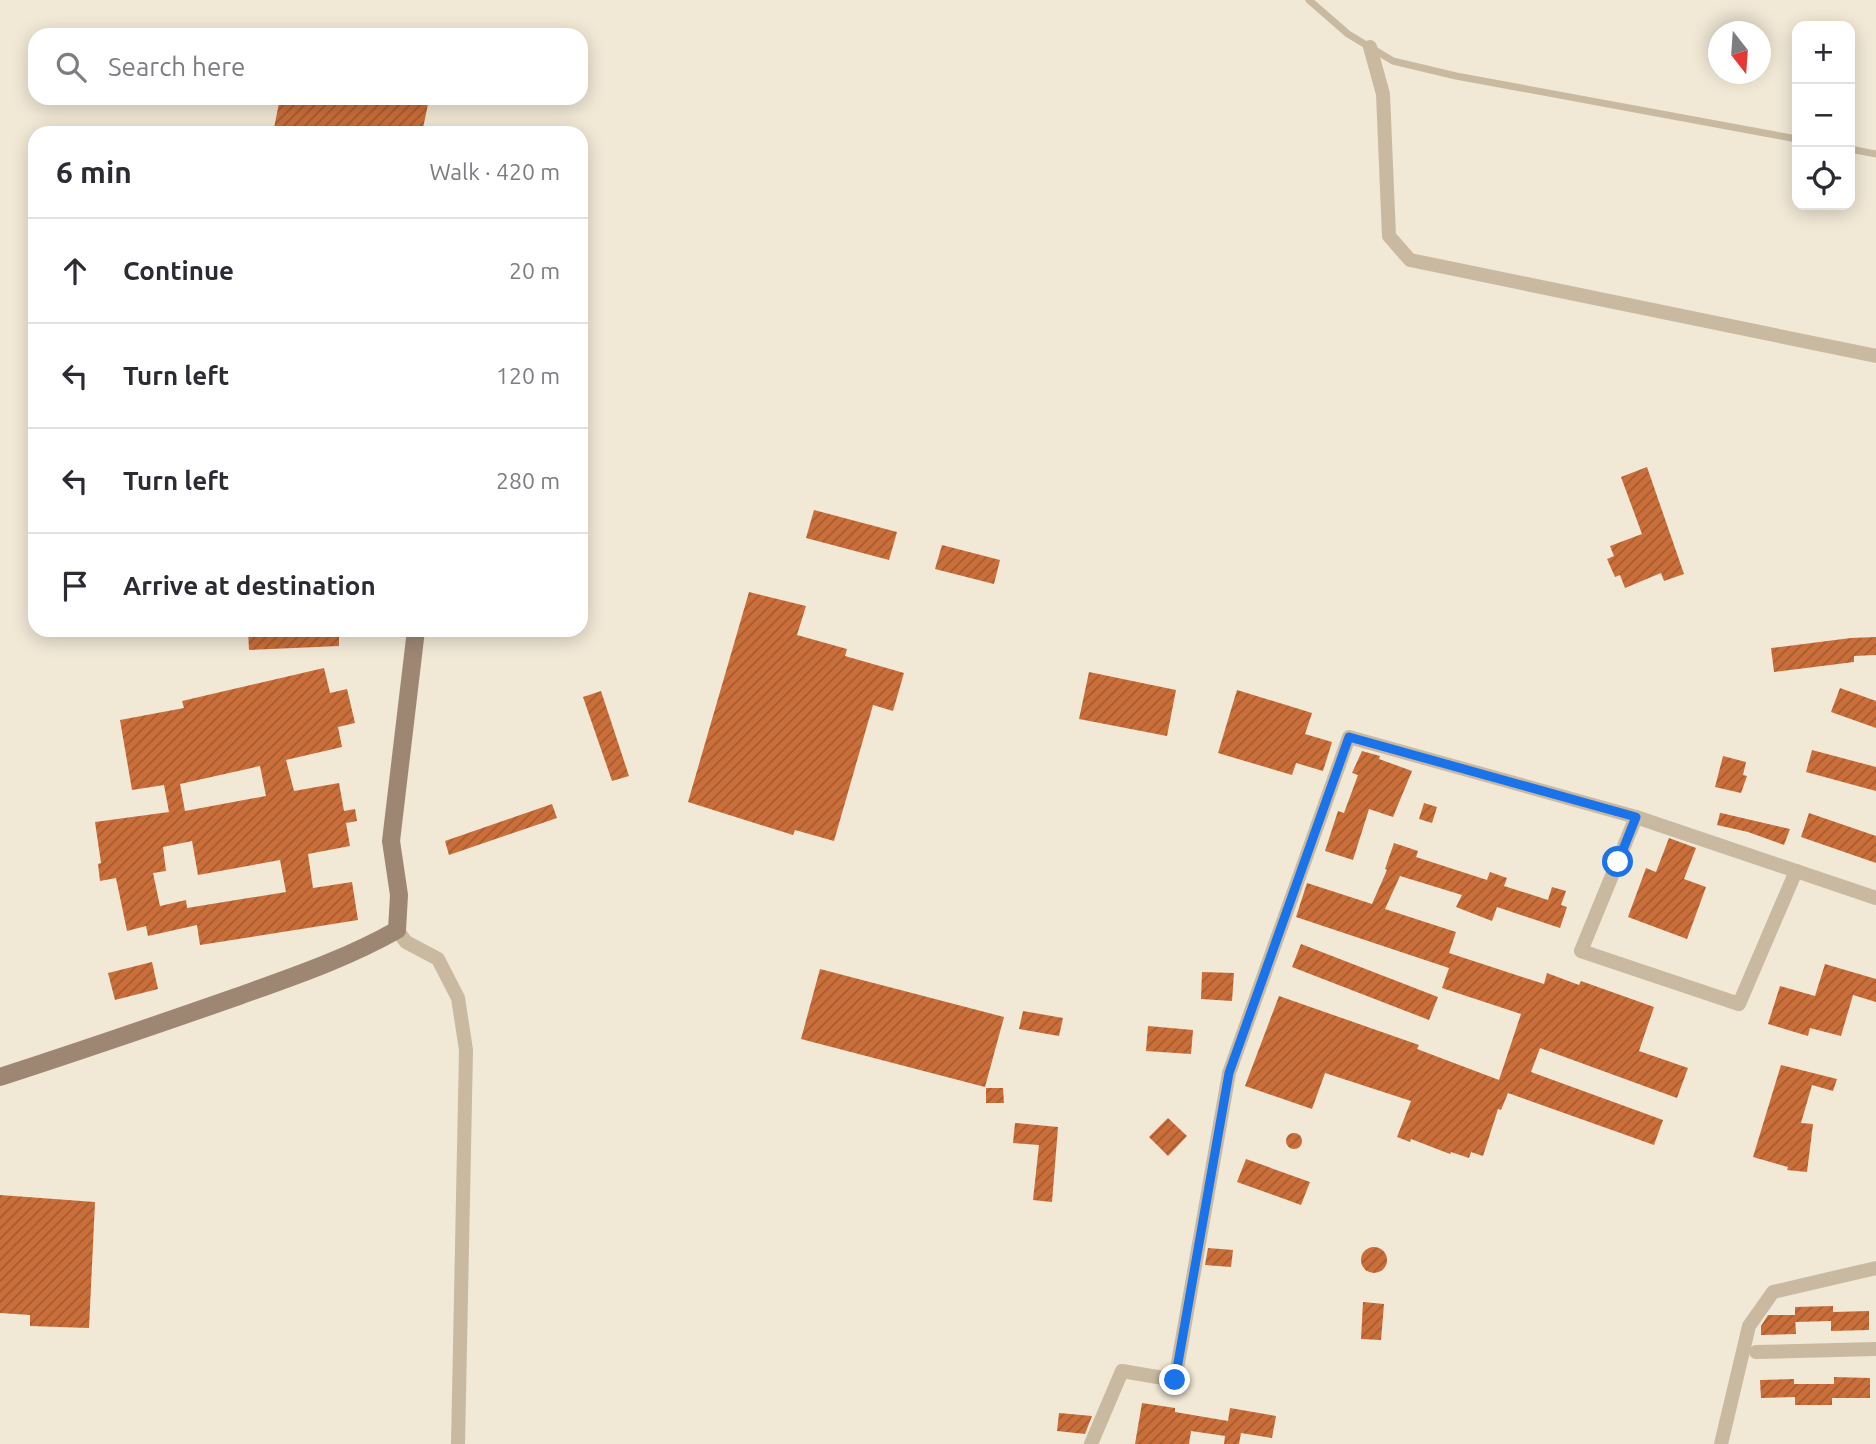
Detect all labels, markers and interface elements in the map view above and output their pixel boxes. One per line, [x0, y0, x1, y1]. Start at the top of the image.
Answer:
north arrow [1708, 21, 1771, 84]
map controls [1792, 21, 1855, 210]
button: + [1792, 21, 1855, 84]
search box [28, 28, 588, 105]
icon: search [52, 48, 90, 86]
text: Search here [108, 52, 245, 81]
button: − [1792, 84, 1855, 147]
button: locate [1792, 147, 1855, 210]
text: 6 min [56, 155, 132, 189]
text: Walk · 420 m [429, 159, 560, 184]
icon: ahead [56, 252, 94, 290]
text: Continue [123, 256, 234, 285]
text: 20 m [509, 258, 560, 283]
icon: left [56, 357, 94, 395]
text: Turn left [123, 361, 229, 390]
text: 120 m [496, 363, 560, 388]
icon: left [56, 462, 94, 500]
text: Turn left [123, 466, 229, 495]
text: 280 m [496, 468, 560, 493]
icon: arrive [56, 567, 94, 605]
text: Arrive at destination [123, 571, 376, 600]
route start [1602, 846, 1633, 877]
route end [1159, 1364, 1190, 1395]

